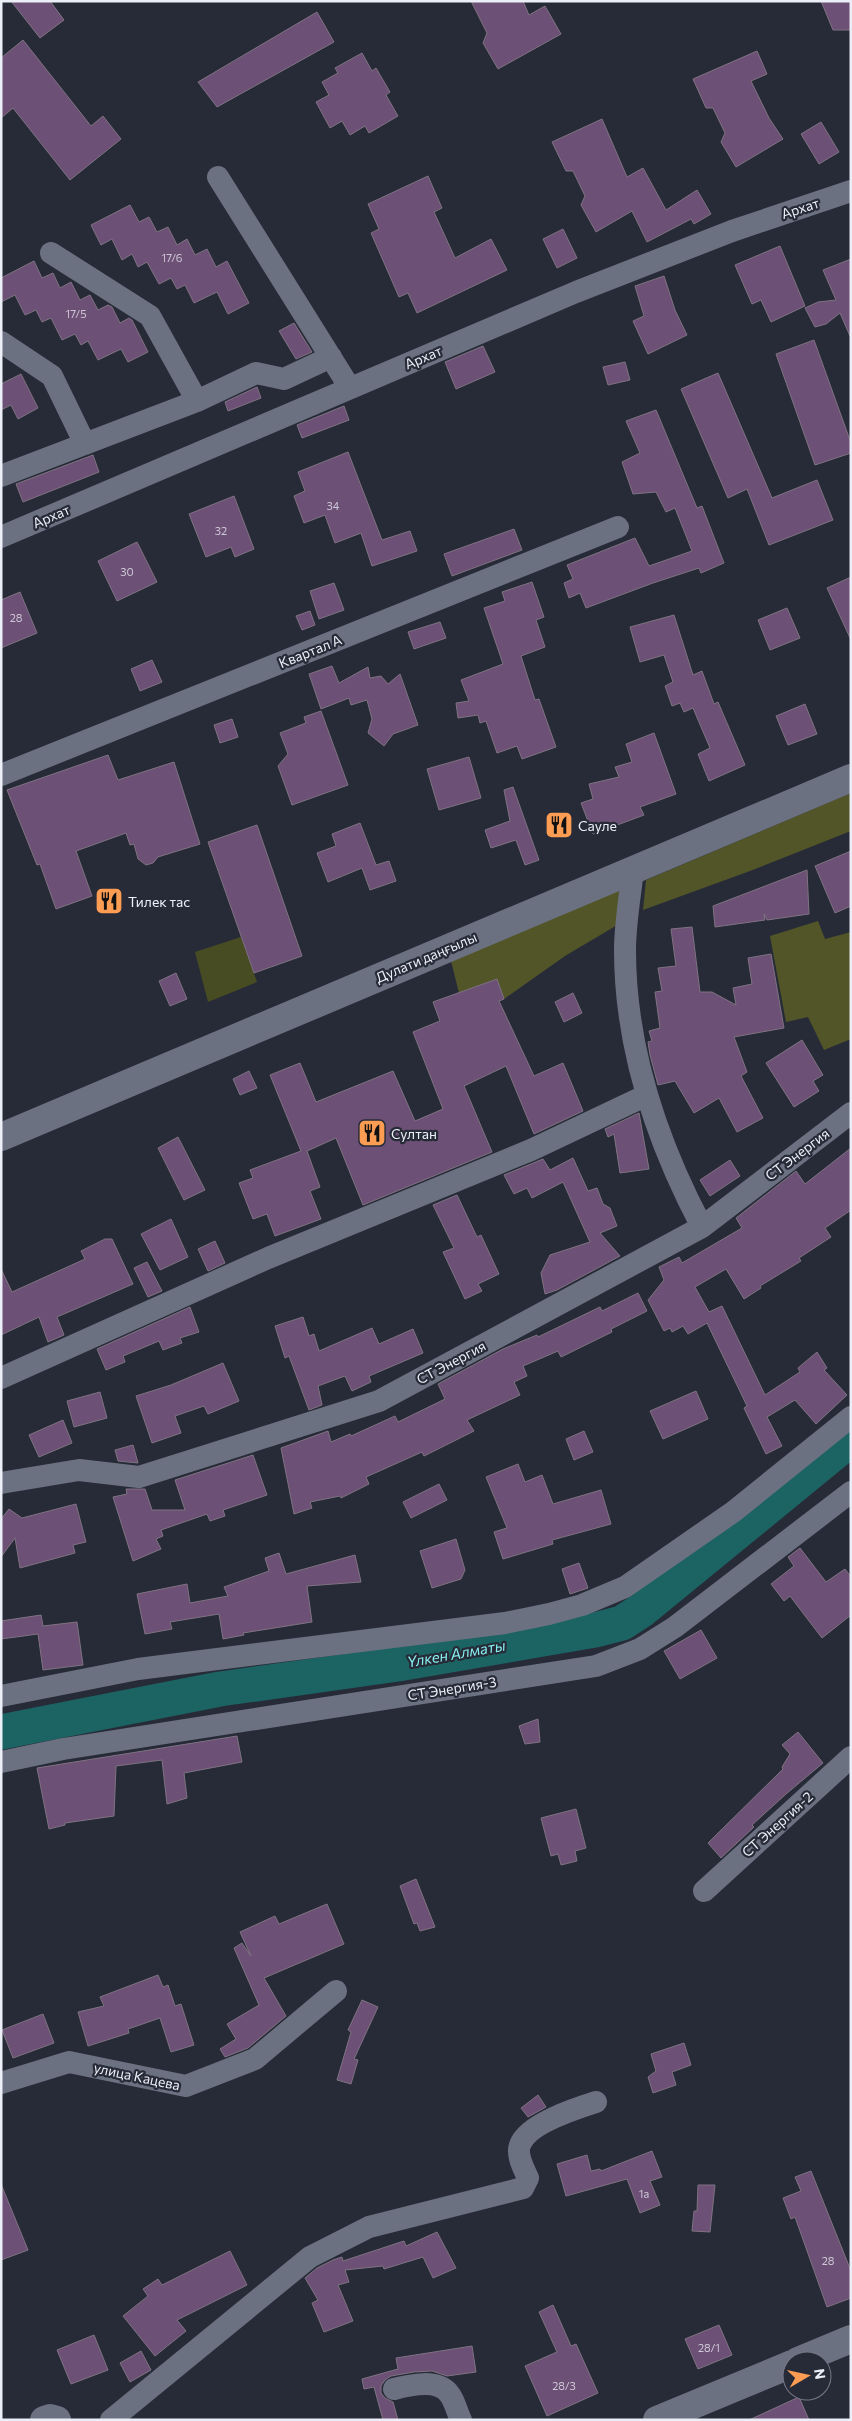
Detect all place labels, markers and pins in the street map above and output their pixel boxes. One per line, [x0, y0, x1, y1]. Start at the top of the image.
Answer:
restaurant icon: Сауле [544, 810, 574, 840]
place label: Сауле [578, 817, 617, 834]
restaurant icon: Тилек тас [94, 886, 124, 916]
place label: Тилек тас [128, 893, 190, 910]
restaurant icon: Султан [357, 1118, 387, 1148]
place label: Султан [391, 1125, 437, 1142]

